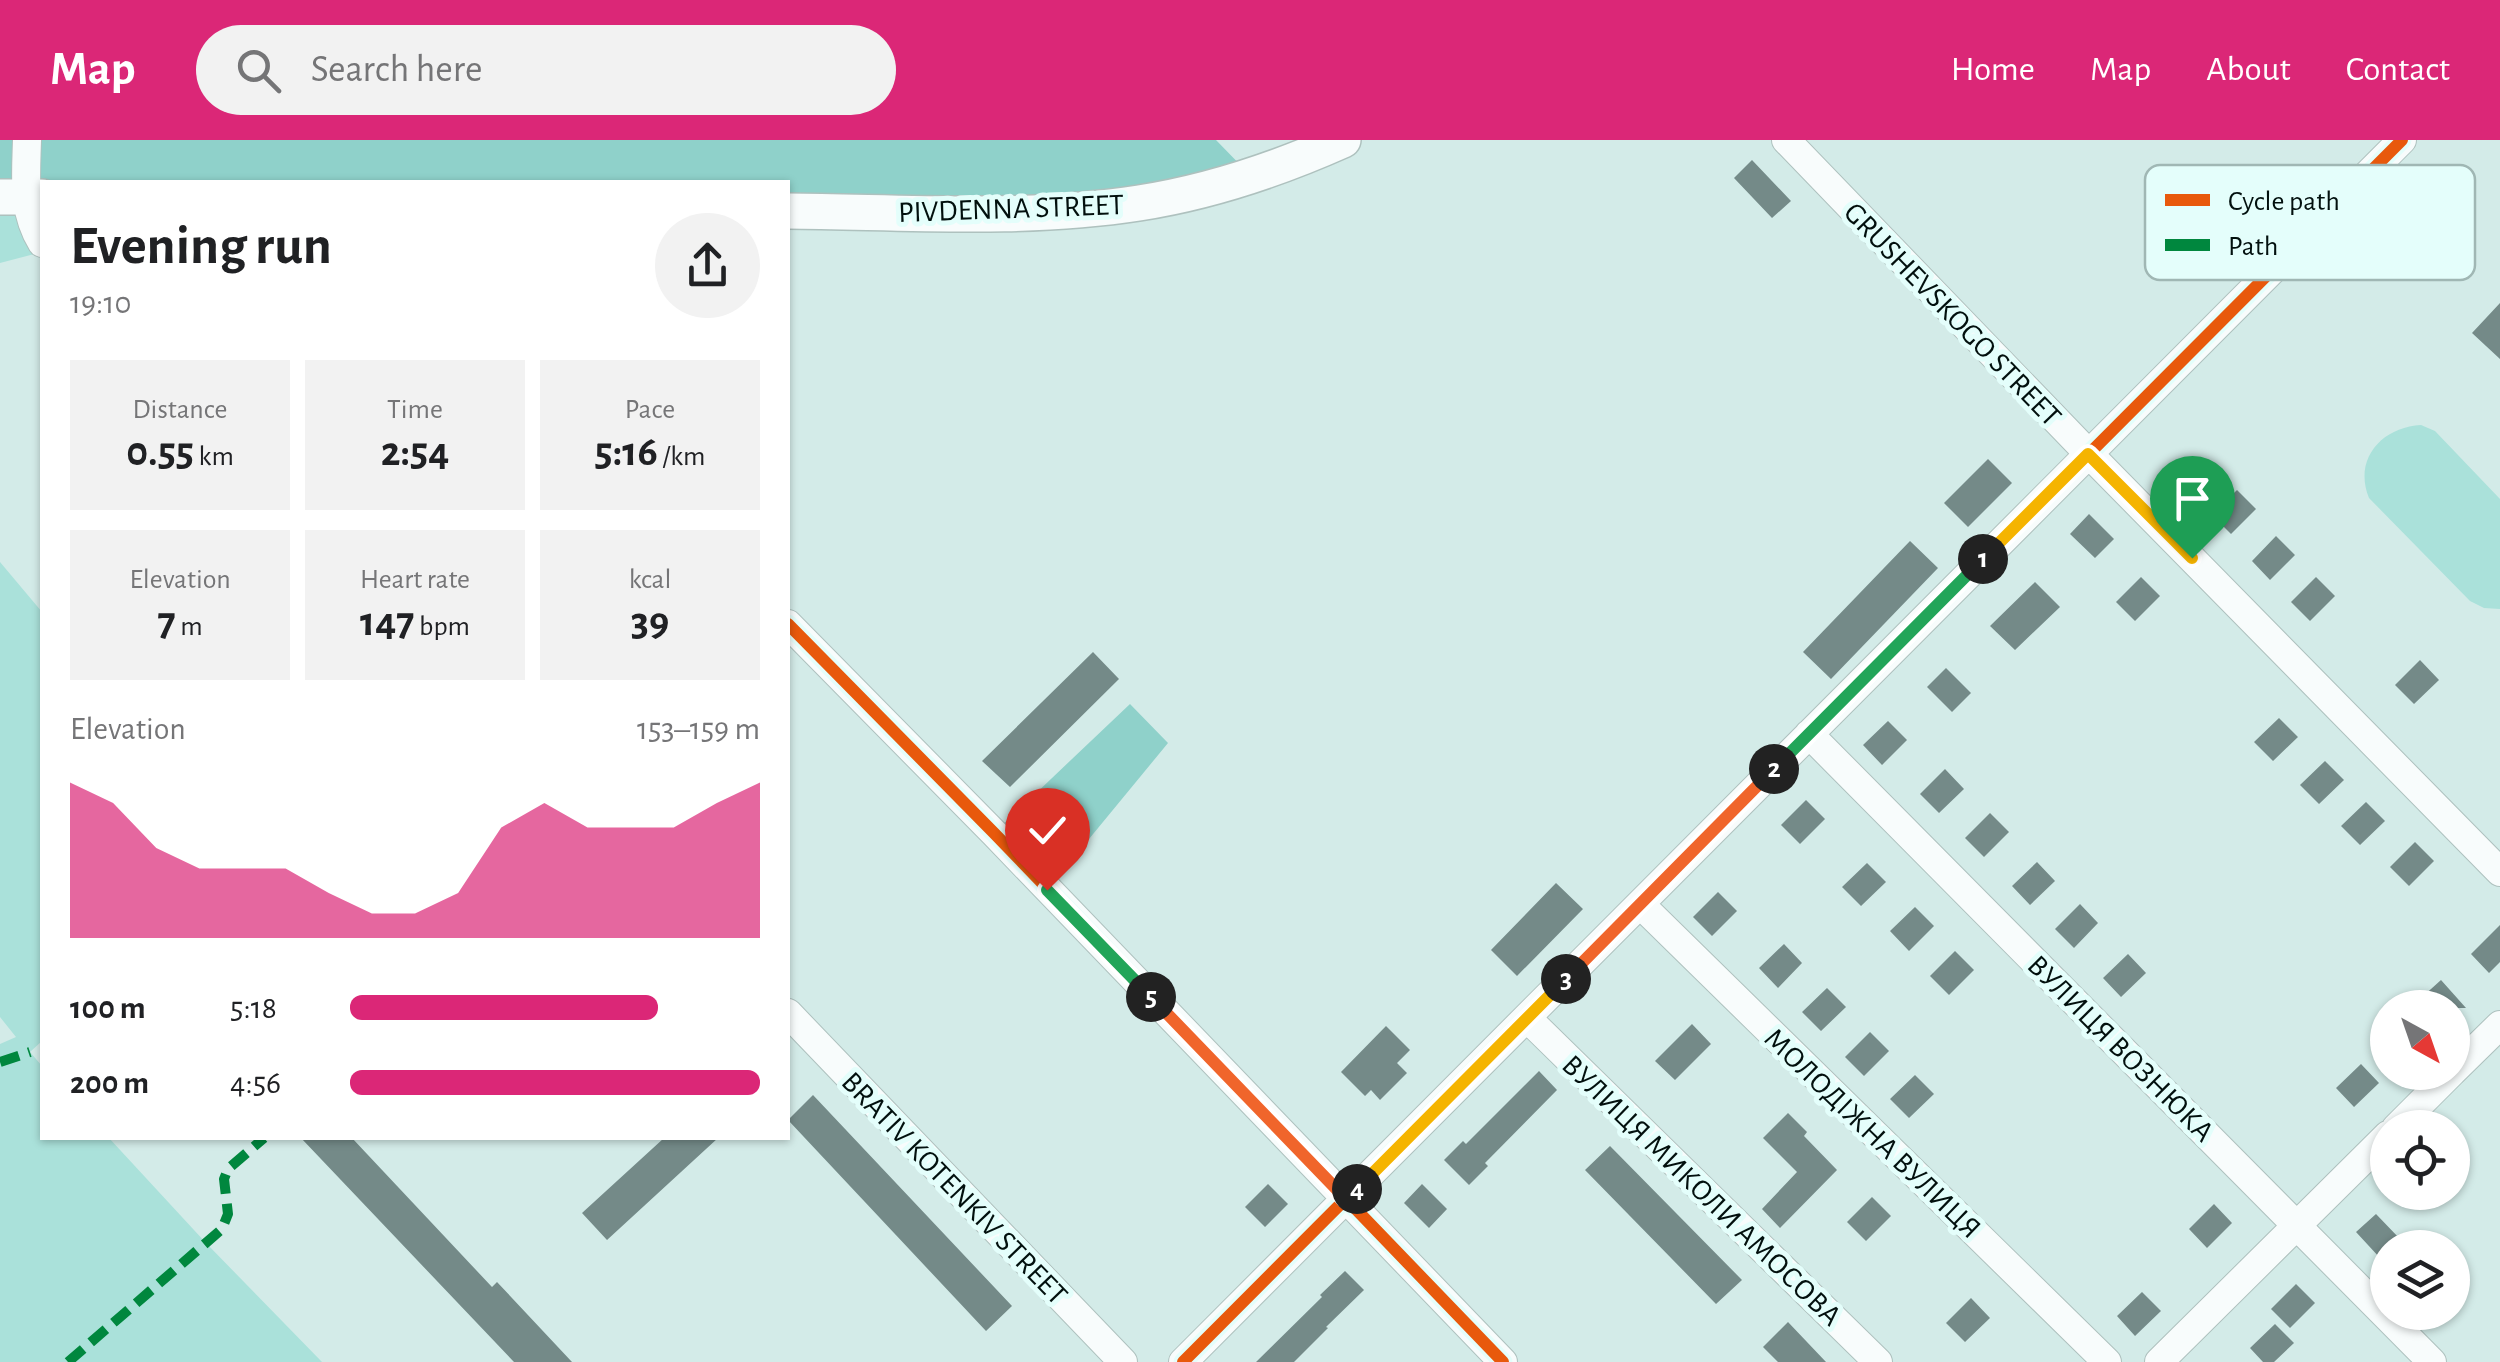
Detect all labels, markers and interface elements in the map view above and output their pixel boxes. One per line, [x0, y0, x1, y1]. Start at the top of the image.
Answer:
search box [196, 25, 896, 115]
icon: search [231, 43, 286, 98]
text: Map [50, 46, 136, 94]
text: Search here [311, 51, 483, 89]
text: Home [1951, 52, 2035, 87]
text: Map [2090, 52, 2151, 87]
text: About [2206, 52, 2291, 87]
text: Contact [2346, 52, 2450, 87]
legend [2145, 165, 2475, 280]
text: Cycle path [2228, 188, 2340, 216]
street label: PIVDENNA STREET [898, 190, 1125, 228]
street label: GRUSHEVSKOGO STREET [1838, 197, 2067, 433]
button: share [655, 213, 760, 318]
text: Evening run [70, 219, 332, 274]
text: Path [2228, 233, 2278, 261]
text: 19:10 [70, 287, 131, 319]
text: Distance [133, 396, 227, 424]
text: Time [387, 396, 443, 424]
text: Pace [625, 396, 675, 424]
text: 0.55 [126, 431, 194, 473]
text: 2:54 [381, 431, 449, 473]
text: 5:16 [595, 431, 658, 473]
text: km [194, 443, 234, 471]
text: /km [658, 443, 706, 471]
pin [2150, 456, 2235, 559]
icon: arrive [2165, 471, 2220, 526]
pin: 1 [1958, 534, 2008, 584]
text: 1 [1978, 545, 1988, 573]
text: Elevation [129, 566, 231, 594]
text: Heart rate [360, 566, 470, 594]
text: kcal [629, 566, 671, 594]
text: 7 [157, 601, 176, 643]
text: 147 [360, 601, 415, 643]
text: 39 [631, 601, 669, 643]
text: m [176, 613, 203, 641]
text: bpm [415, 613, 470, 641]
text: Elevation [70, 713, 186, 745]
text: 153–159 m [637, 713, 760, 745]
pin: 2 [1749, 744, 1799, 794]
text: 2 [1767, 755, 1781, 783]
pin [1005, 788, 1090, 891]
icon: check [1020, 803, 1075, 858]
street label: ВУЛИЦЯ ВОЗНЮКА [2021, 950, 2219, 1148]
pin: 3 [1541, 954, 1591, 1004]
text: 3 [1560, 965, 1572, 993]
pin: 5 [1126, 972, 1176, 1022]
text: 5 [1145, 983, 1157, 1011]
north arrow [2370, 990, 2470, 1090]
map controls [2370, 990, 2470, 1330]
text: 100 m [70, 992, 146, 1024]
text: 5:18 [230, 992, 277, 1024]
street label: МОЛОДІЖНА ВУЛИЦЯ [1758, 1023, 1986, 1245]
street label: ВУЛИЦЯ МИКОЛИ АМОСОВА [1556, 1050, 1847, 1332]
text: 200 m [70, 1067, 149, 1099]
text: 4:56 [230, 1067, 281, 1099]
street label: BRATIV KOTENKIV STREET [836, 1067, 1073, 1311]
button: locate [2370, 1110, 2470, 1210]
pin: 4 [1332, 1164, 1382, 1214]
text: 4 [1350, 1175, 1364, 1203]
button: layers [2370, 1230, 2470, 1330]

